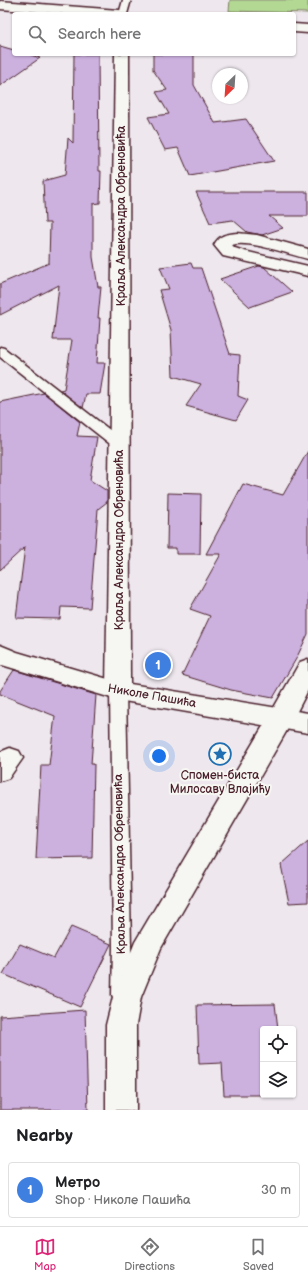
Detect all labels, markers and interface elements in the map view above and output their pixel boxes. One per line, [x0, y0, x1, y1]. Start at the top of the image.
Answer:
search box [12, 12, 296, 56]
icon: search [26, 23, 48, 45]
text: Search here [58, 25, 141, 44]
north arrow [212, 68, 248, 104]
street label: Краља Александра Обреновића [114, 126, 129, 306]
street label: Краља Александра Обреновића [112, 450, 127, 630]
pin: 1 [145, 650, 171, 680]
street label: Николе Пашића [106, 681, 198, 711]
place icon: Спомен-биста Милосаву Влајићу [207, 741, 233, 767]
your location [149, 746, 169, 766]
place label: Спомен-биста Милосаву Влајићу [170, 768, 271, 797]
street label: Краља Александра Обреновића [111, 774, 129, 954]
map controls [260, 1026, 296, 1098]
button: locate [260, 1026, 296, 1062]
button: layers [260, 1062, 296, 1098]
text: Nearby [16, 1126, 73, 1146]
text: Метро [55, 1173, 100, 1192]
text: 1 [27, 1182, 33, 1198]
text: 30 m [261, 1182, 291, 1198]
text: Shop · Николе Пашића [55, 1192, 191, 1208]
tab: Map [34, 1236, 56, 1273]
tab: Directions [124, 1236, 175, 1273]
tab: Saved [243, 1236, 274, 1273]

